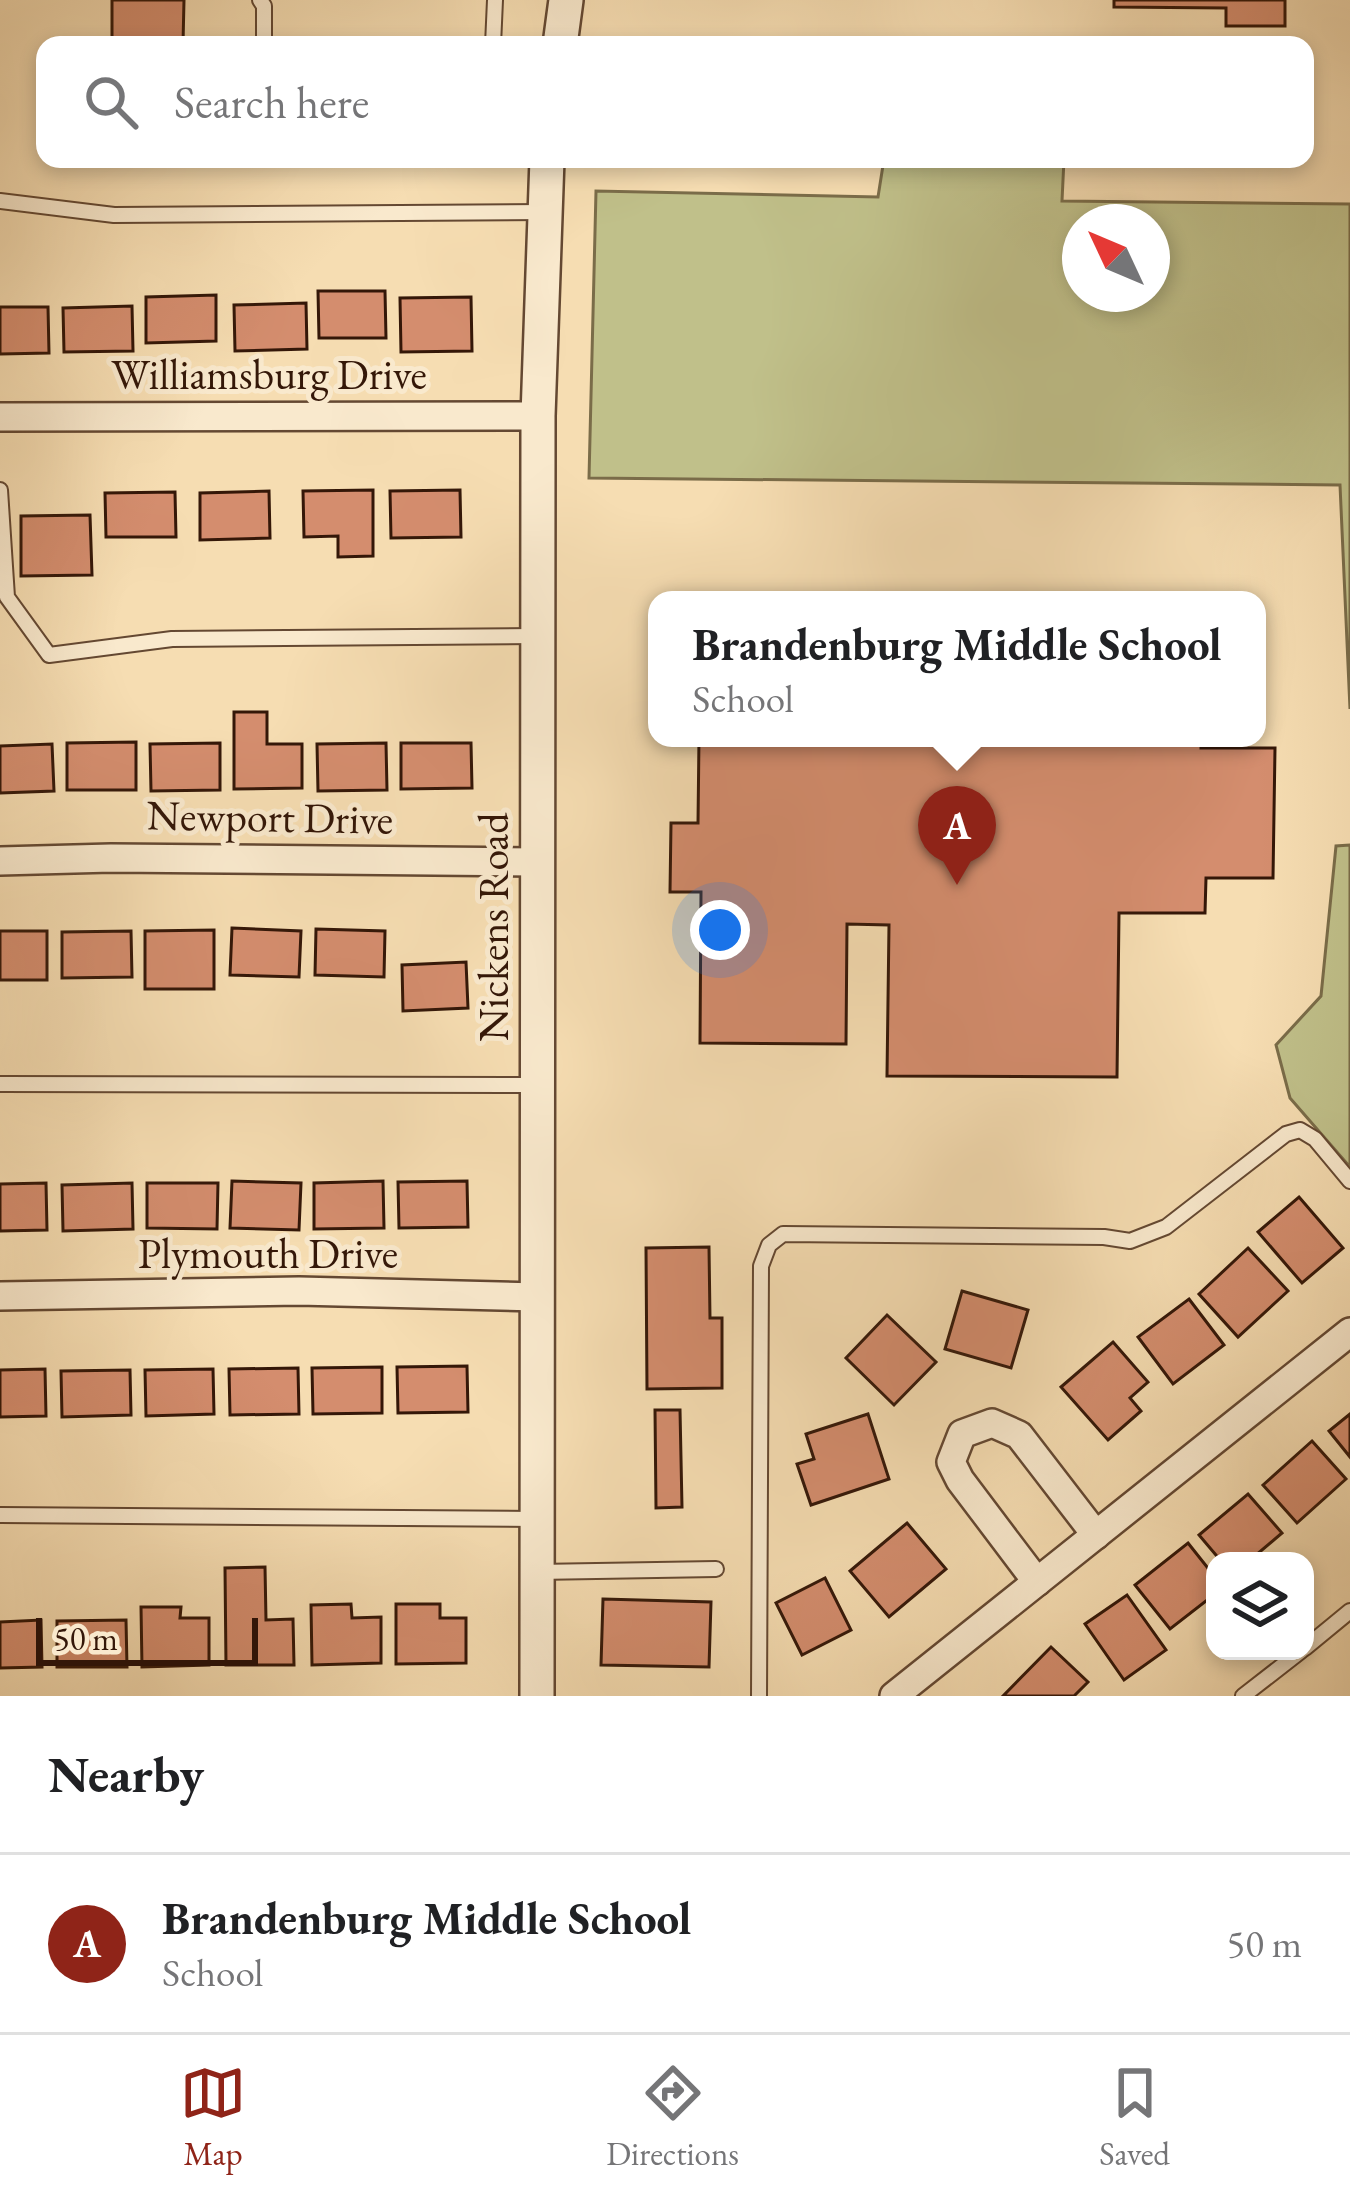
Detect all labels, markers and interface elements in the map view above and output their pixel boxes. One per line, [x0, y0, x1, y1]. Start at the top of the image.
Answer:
search box [36, 36, 1314, 168]
icon: search [78, 69, 144, 135]
text: Search here [174, 73, 369, 131]
north arrow [1062, 204, 1170, 312]
street label: Williamsburg Drive [111, 347, 427, 402]
popup [648, 591, 1266, 747]
text: Brandenburg Middle School [692, 615, 1222, 673]
text: School [692, 673, 794, 724]
pin: A [918, 786, 996, 885]
street label: Newport Drive [146, 787, 394, 847]
street label: Nickens Road [466, 812, 521, 1041]
your location [690, 900, 750, 960]
street label: Plymouth Drive [138, 1226, 398, 1281]
map controls [1206, 1552, 1314, 1660]
button: layers [1206, 1552, 1314, 1660]
scale bar [36, 1612, 258, 1665]
text: 50 m [54, 1617, 118, 1660]
text: Nearby [48, 1741, 204, 1807]
text: Brandenburg Middle School [162, 1889, 691, 1947]
text: A [73, 1918, 101, 1969]
text: 50 m [1226, 1918, 1302, 1969]
text: School [162, 1947, 263, 1998]
tab: Map [180, 2060, 246, 2175]
tab: Directions [606, 2060, 739, 2175]
tab: Saved [1099, 2060, 1170, 2175]

